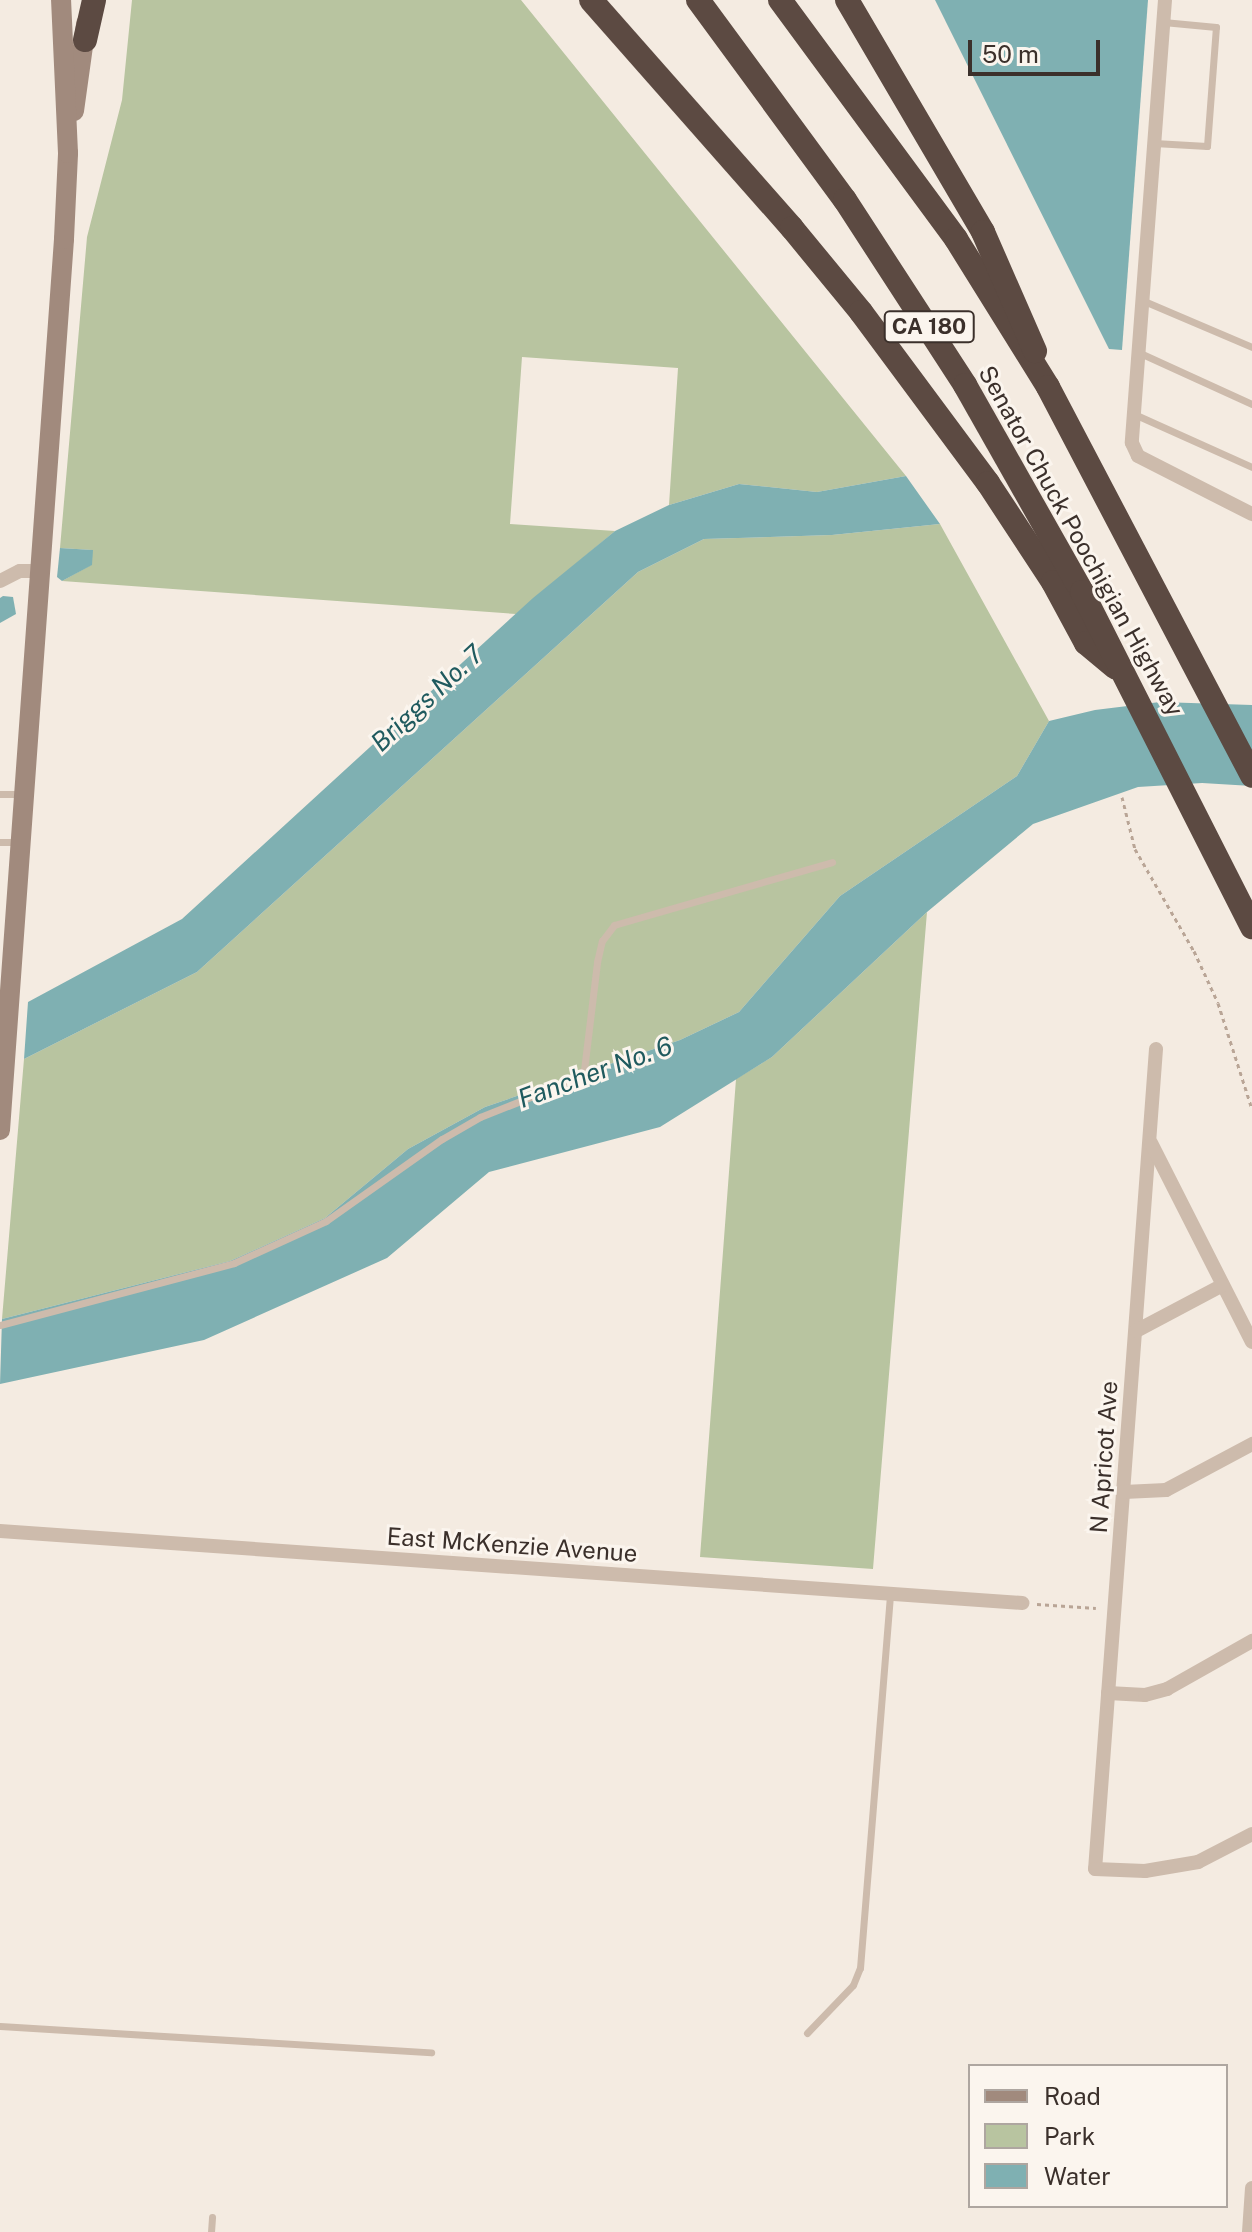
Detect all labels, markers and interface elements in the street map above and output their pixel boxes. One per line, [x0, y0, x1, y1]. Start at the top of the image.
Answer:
scale bar [972, 24, 1104, 74]
text: 50 m [982, 40, 1039, 68]
road number: CA 180 [883, 309, 975, 345]
street label: Senator Chuck Poochigian Highway [972, 361, 1190, 721]
water label: Briggs No. 7 [364, 638, 490, 758]
water label: Fancher No. 6 [514, 1030, 676, 1114]
street label: N Apricot Ave [1084, 1380, 1124, 1534]
street label: East McKenzie Avenue [386, 1522, 638, 1568]
legend [968, 2064, 1228, 2208]
text: Road [1044, 2082, 1101, 2110]
text: Park [1044, 2122, 1095, 2150]
text: Water [1044, 2162, 1111, 2190]

